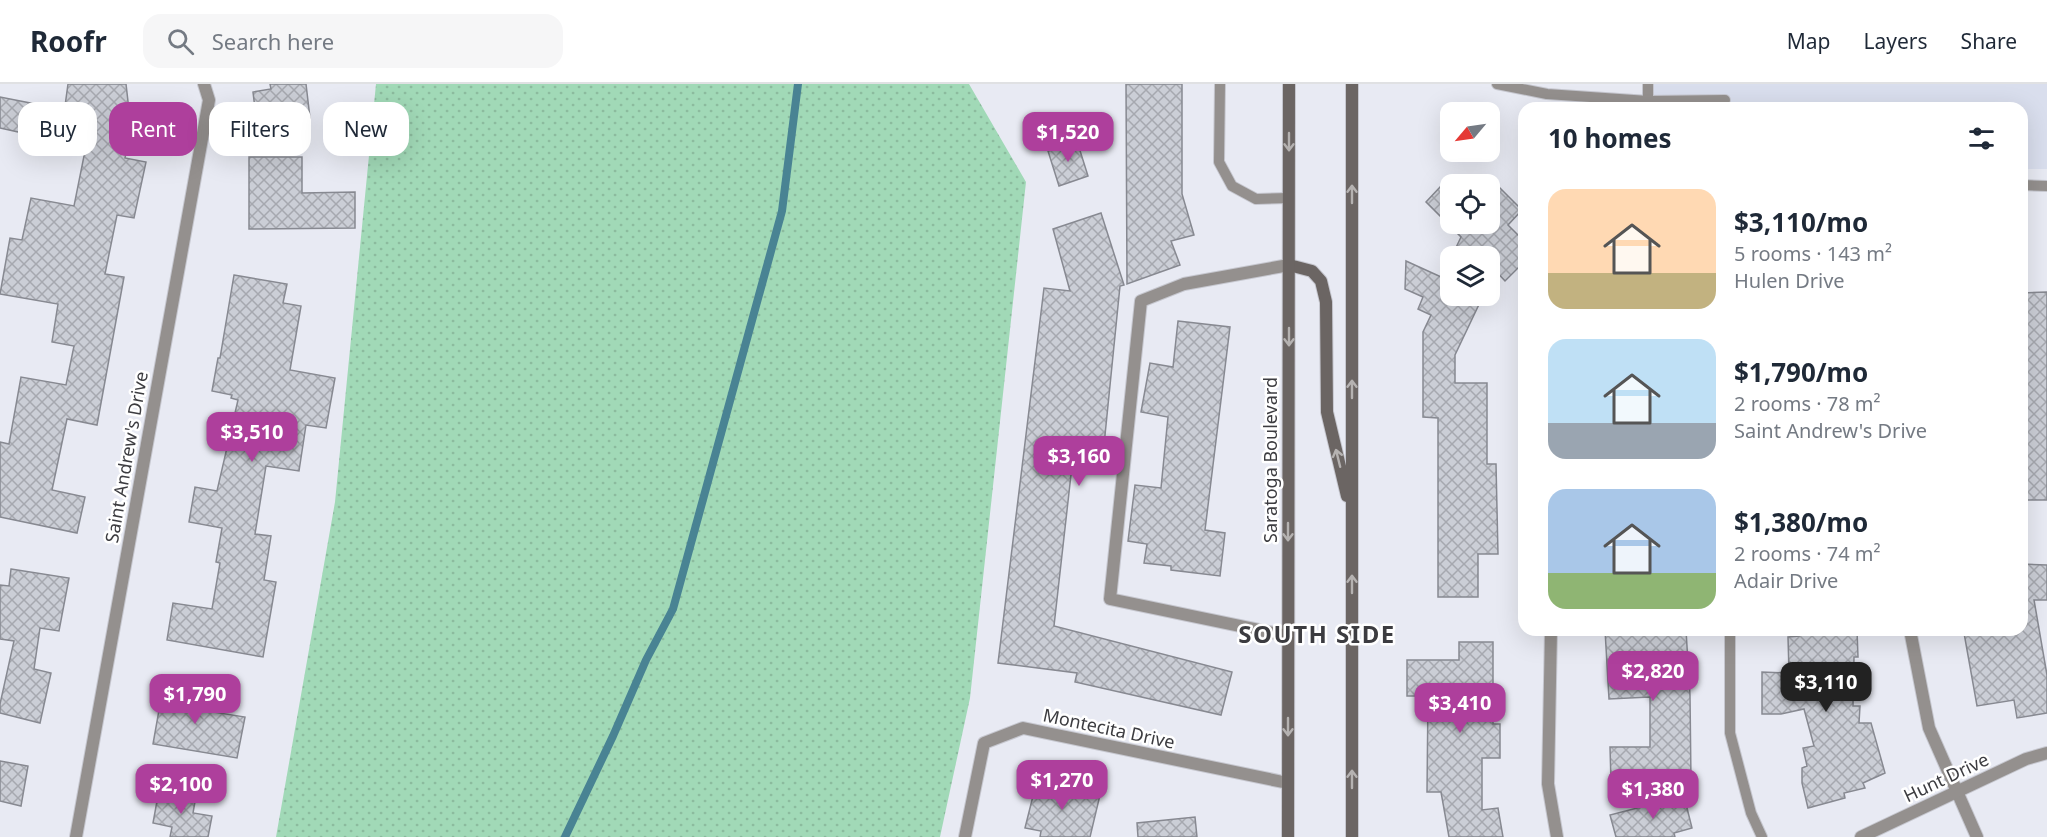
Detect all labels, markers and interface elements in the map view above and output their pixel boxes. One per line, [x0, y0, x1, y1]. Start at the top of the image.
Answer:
search box [143, 14, 563, 68]
text: Roofr [30, 22, 107, 60]
icon: search [164, 25, 197, 58]
text: Search here [212, 26, 334, 56]
text: Map [1787, 27, 1831, 55]
text: Layers [1864, 27, 1928, 55]
text: Share [1961, 27, 2017, 55]
chip: Buy [18, 102, 97, 156]
chip: Rent [109, 102, 197, 156]
chip: Filters [209, 102, 311, 156]
chip: New [323, 102, 409, 156]
north arrow [1440, 102, 1500, 162]
map controls [1440, 102, 1500, 306]
pin: $1,520 [1019, 112, 1117, 163]
text: $1,520 [1037, 118, 1099, 145]
text: 10 homes [1548, 120, 1672, 156]
icon: filters [1965, 122, 1998, 155]
one-way arrow [1283, 132, 1295, 152]
button: locate [1440, 174, 1500, 234]
one-way arrow [1346, 184, 1358, 204]
text: $3,110/mo [1734, 204, 1868, 240]
icon: home [1596, 213, 1668, 285]
text: 5 rooms · 143 m² [1734, 240, 1892, 267]
button: layers [1440, 246, 1500, 306]
text: Hulen Drive [1734, 267, 1845, 294]
one-way arrow [1283, 327, 1295, 347]
text: $1,790/mo [1734, 354, 1868, 390]
icon: home [1596, 363, 1668, 435]
street label: Saint Andrew's Drive [99, 369, 153, 545]
street label: Saratoga Boulevard [1258, 377, 1282, 543]
one-way arrow [1346, 379, 1358, 399]
text: 2 rooms · 78 m² [1734, 390, 1881, 417]
pin: $3,510 [203, 412, 301, 463]
text: Saint Andrew's Drive [1734, 417, 1927, 444]
text: $3,510 [221, 418, 283, 445]
pin: $3,160 [1030, 436, 1128, 487]
text: $3,160 [1048, 442, 1110, 469]
one-way arrow [1331, 449, 1343, 468]
text: $1,380/mo [1734, 504, 1868, 540]
icon: home [1596, 513, 1668, 585]
one-way arrow [1282, 522, 1294, 542]
text: 2 rooms · 74 m² [1734, 540, 1881, 567]
text: Adair Drive [1734, 567, 1838, 594]
one-way arrow [1346, 574, 1358, 594]
district label: SOUTH SIDE [1238, 617, 1396, 650]
pin: $2,820 [1604, 651, 1702, 702]
text: $2,820 [1622, 657, 1684, 684]
pin: $3,110 [1777, 662, 1875, 713]
text: $3,110 [1795, 668, 1857, 695]
pin: $1,790 [146, 674, 244, 725]
text: $1,790 [164, 680, 226, 707]
pin: $3,410 [1411, 683, 1509, 734]
text: $3,410 [1429, 689, 1491, 716]
street label: Montecita Drive [1041, 702, 1177, 754]
one-way arrow [1282, 717, 1294, 737]
street label: Hunt Drive [1900, 747, 1992, 807]
pin: $1,270 [1013, 760, 1111, 811]
pin: $2,100 [132, 764, 230, 815]
text: $1,270 [1031, 766, 1093, 793]
one-way arrow [1346, 769, 1358, 789]
pin: $1,380 [1604, 769, 1702, 820]
text: $2,100 [150, 770, 212, 797]
text: $1,380 [1622, 775, 1684, 802]

